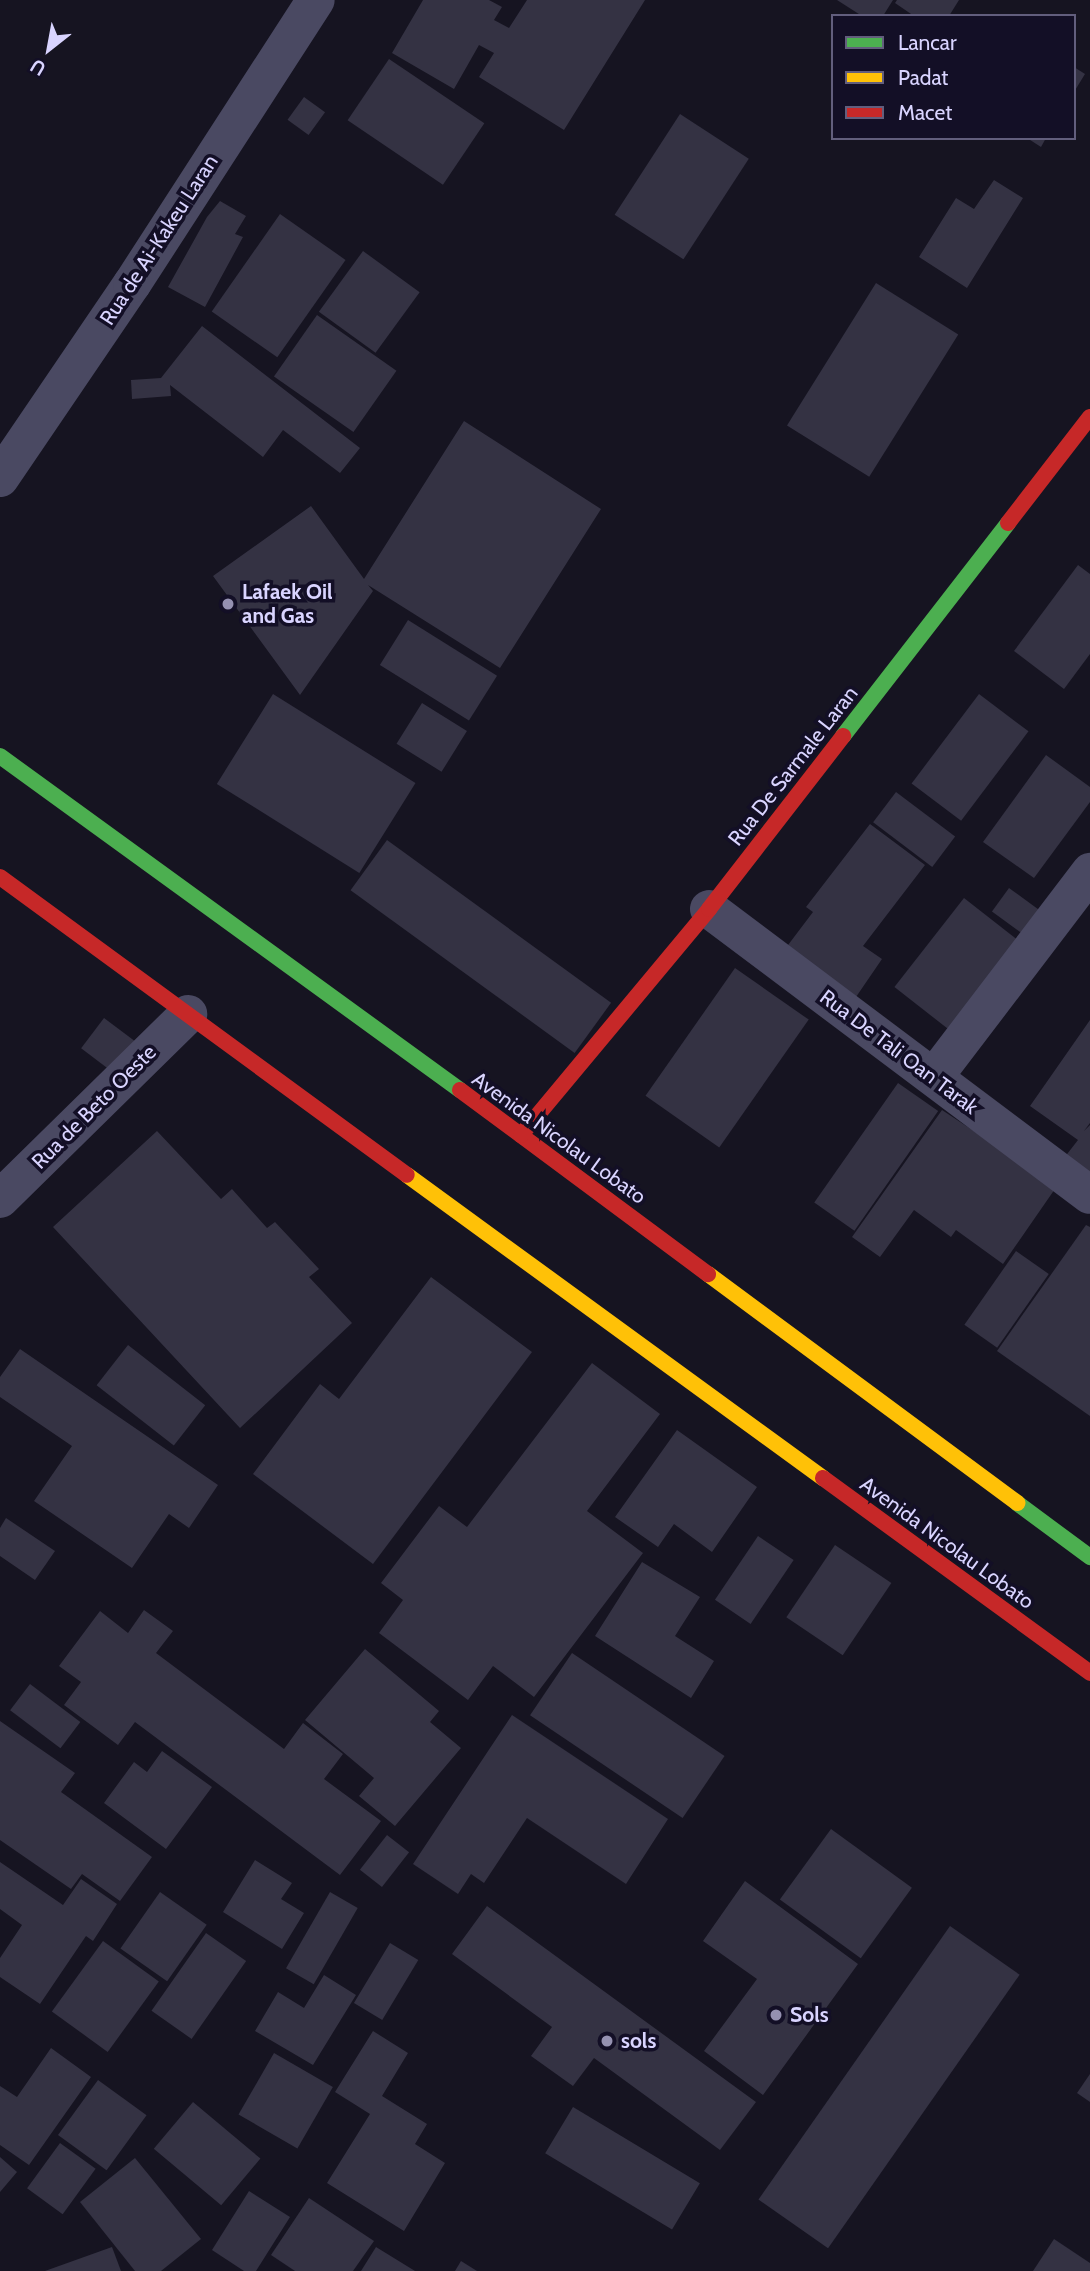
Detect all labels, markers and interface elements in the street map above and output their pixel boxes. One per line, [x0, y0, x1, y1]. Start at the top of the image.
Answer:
north arrow [14, 14, 84, 84]
legend [831, 14, 1076, 140]
text: Lancar [898, 30, 957, 55]
text: U [26, 54, 50, 81]
text: Padat [898, 65, 948, 90]
text: Macet [898, 100, 952, 125]
street label: Rua de Ai-Kakeu Laran [95, 150, 223, 330]
place label: Lafaek Oil and Gas [242, 579, 332, 629]
marker: Lafaek Oil and Gas [220, 596, 236, 612]
street label: Rua De Sarmale Laran [723, 681, 863, 851]
street label: Rua De Tali Oan Tarak [815, 984, 983, 1120]
street label: Rua de Beto Oeste [27, 1040, 161, 1174]
street label: Avenida Nicolau Lobato [467, 1067, 651, 1209]
street label: Avenida Nicolau Lobato [855, 1472, 1039, 1614]
place label: Sols [790, 2002, 829, 2028]
marker: Sols [768, 2007, 784, 2023]
place label: sols [621, 2028, 656, 2054]
marker: sols [599, 2033, 615, 2049]

